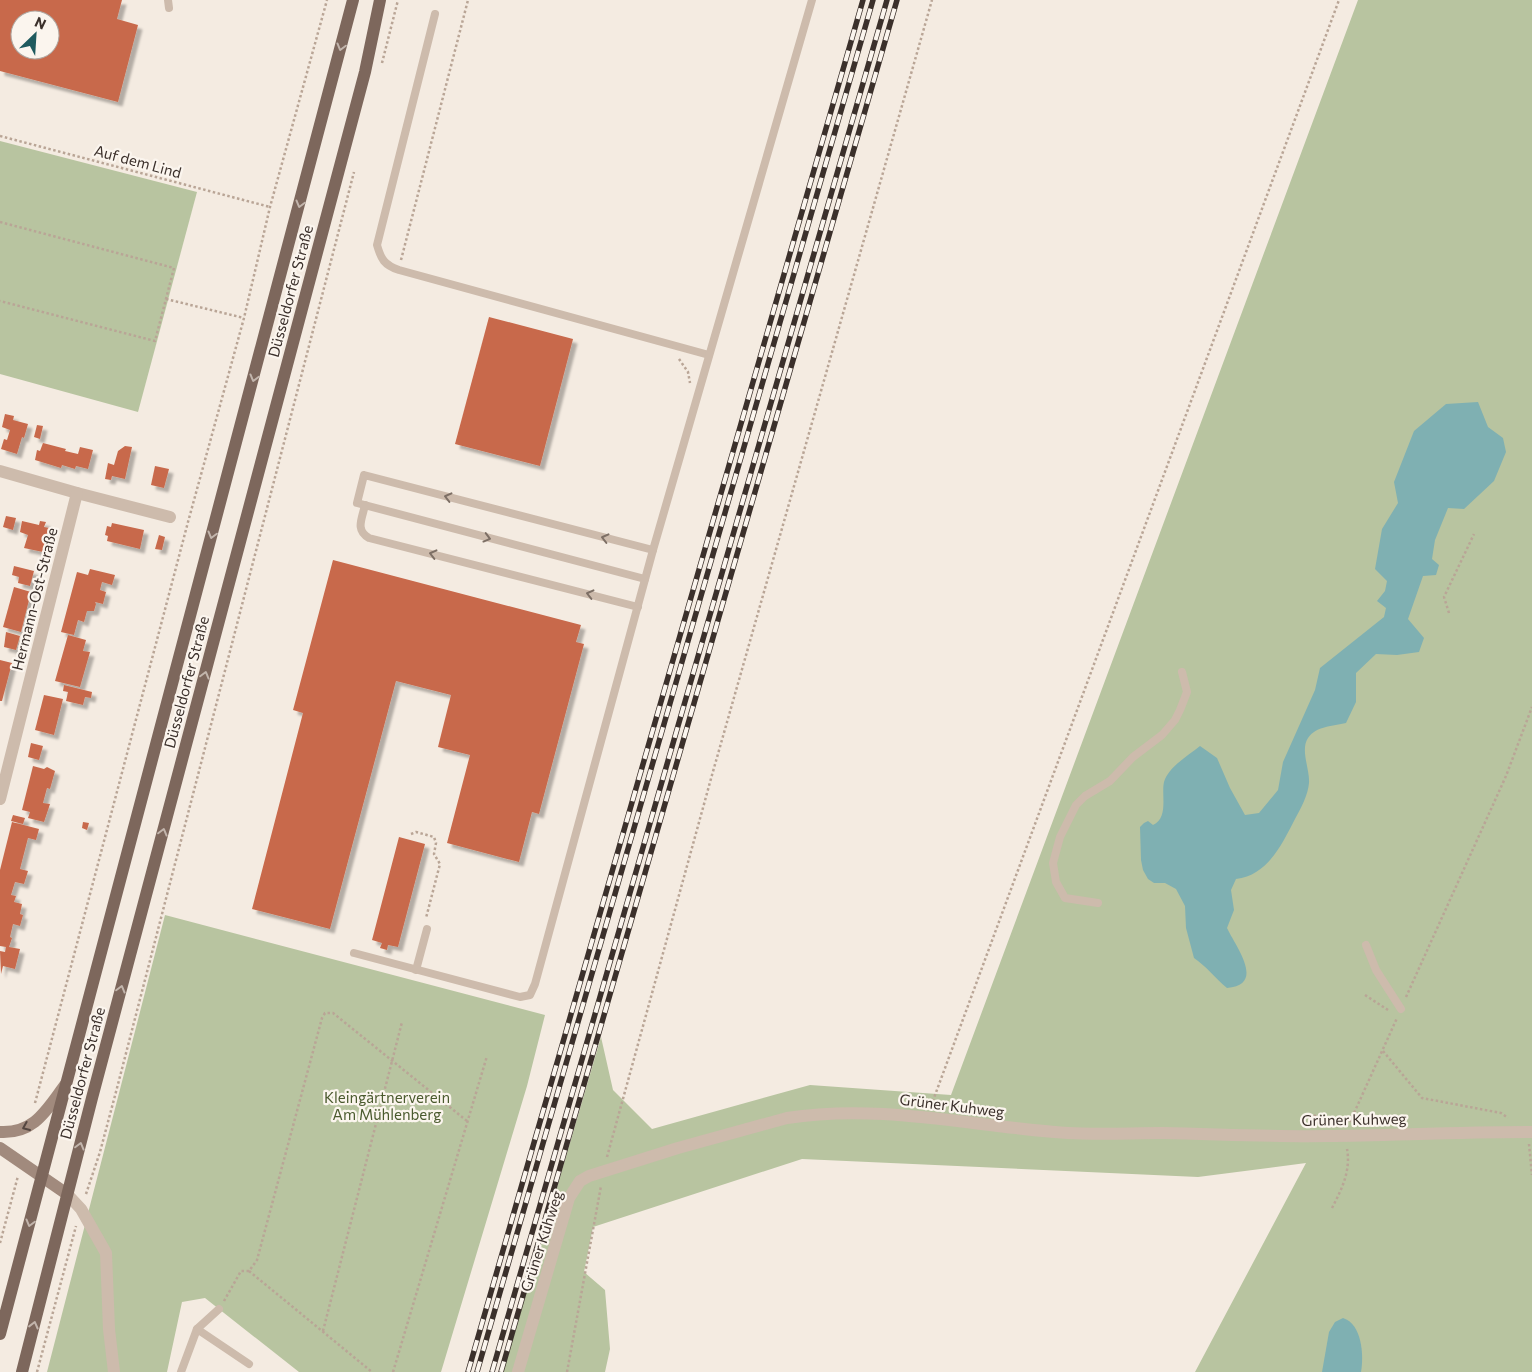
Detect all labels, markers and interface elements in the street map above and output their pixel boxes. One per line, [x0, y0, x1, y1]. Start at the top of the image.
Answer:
north arrow [10, 10, 60, 60]
text: N [32, 13, 49, 33]
one-way arrow [336, 43, 347, 52]
street label: Auf dem Lind [92, 141, 184, 181]
one-way arrow [295, 200, 305, 208]
street label: Düsseldorfer Straße [264, 223, 316, 359]
one-way arrow [249, 374, 259, 382]
one-way arrow [444, 492, 453, 503]
street label: Hermann-Ost-Straße [8, 526, 60, 672]
one-way arrow [207, 531, 218, 540]
one-way arrow [483, 532, 491, 542]
one-way arrow [601, 533, 610, 544]
one-way arrow [428, 549, 437, 560]
one-way arrow [587, 590, 595, 600]
street label: Düsseldorfer Straße [160, 614, 212, 750]
one-way arrow [199, 672, 209, 680]
one-way arrow [157, 828, 168, 837]
one-way arrow [115, 985, 126, 994]
street label: Düsseldorfer Straße [56, 1005, 108, 1141]
park label: Kleingärtnerverein Am Mühlenberg [324, 1088, 450, 1123]
street label: Grüner Kuhweg [899, 1090, 1005, 1120]
street label: Grüner Kuhweg [1301, 1109, 1407, 1129]
one-way arrow [22, 1121, 31, 1131]
one-way arrow [74, 1143, 84, 1151]
street label: Grüner Kuhweg [516, 1188, 566, 1294]
one-way arrow [25, 1218, 35, 1226]
one-way arrow [28, 1320, 39, 1329]

